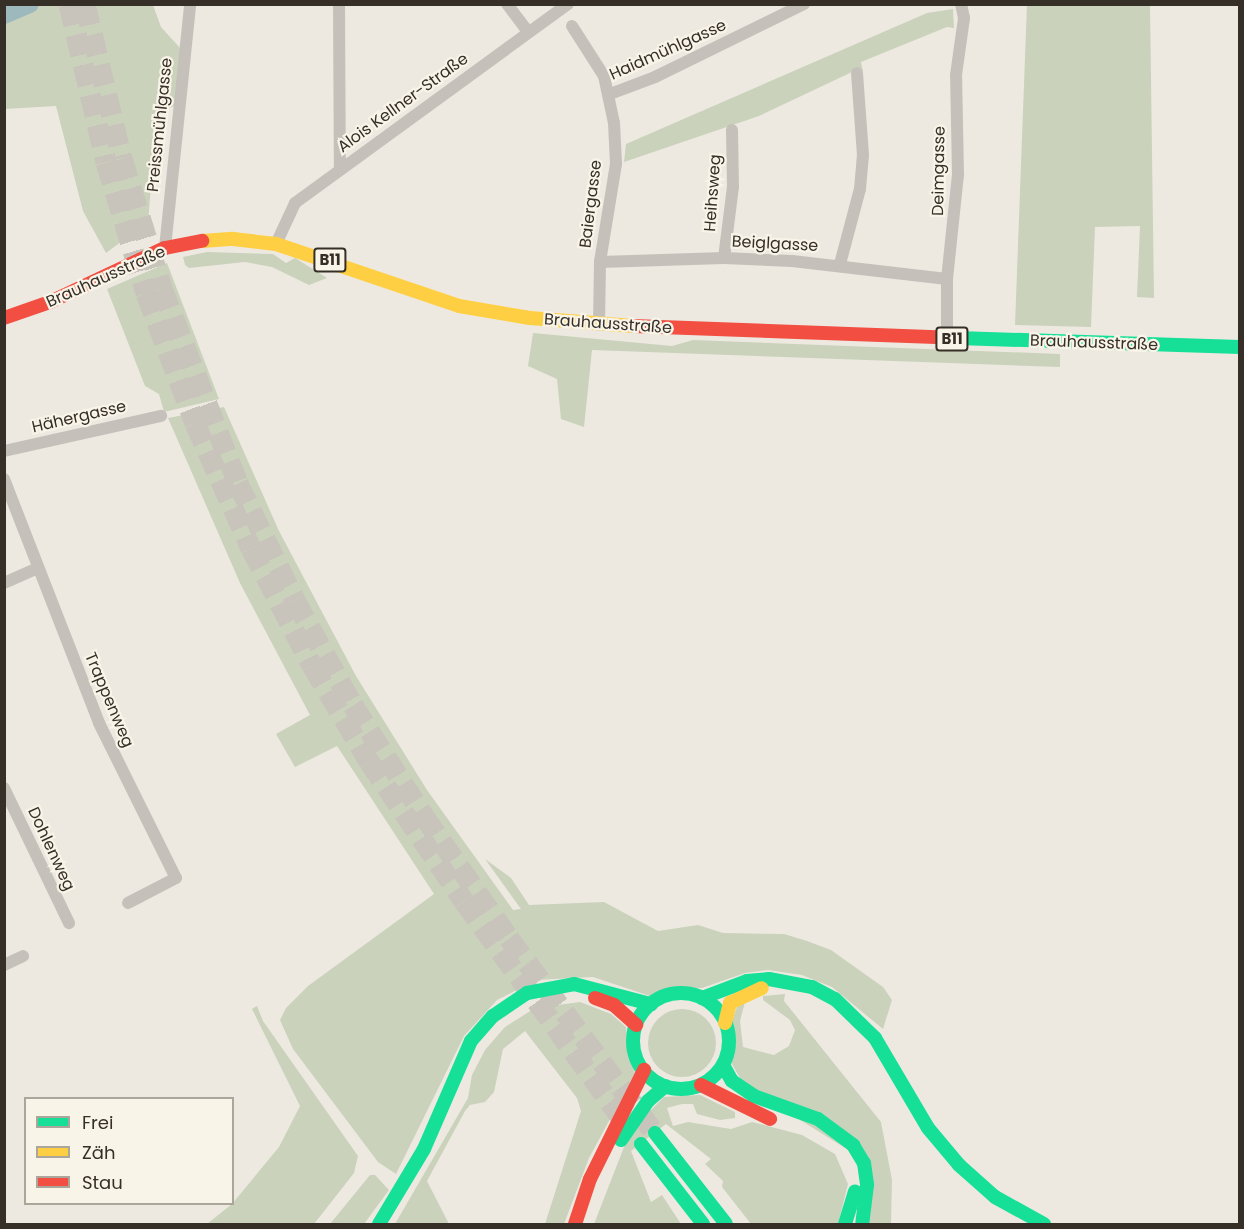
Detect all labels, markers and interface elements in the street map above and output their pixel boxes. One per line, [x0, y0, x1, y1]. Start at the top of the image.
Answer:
street label: Haidmühlgasse [607, 16, 729, 84]
street label: Alois Kellner-Straße [334, 49, 472, 157]
street label: Preissmühlgasse [143, 57, 177, 193]
street label: Deimgasse [929, 126, 949, 216]
street label: Heihsweg [701, 154, 725, 232]
street label: Baiergasse [576, 159, 606, 249]
street label: Beiglgasse [731, 232, 819, 256]
street label: Brauhausstraße [44, 242, 168, 312]
road number: B11 [312, 248, 348, 272]
street label: Brauhausstraße [543, 310, 673, 338]
road number: B11 [934, 327, 970, 351]
street label: Brauhausstraße [1030, 331, 1158, 355]
street label: Hähergasse [30, 397, 128, 437]
street label: Trappenweg [80, 650, 138, 750]
street label: Dohlenweg [23, 804, 79, 894]
legend [24, 1097, 234, 1205]
text: Frei [82, 1110, 113, 1135]
text: Zäh [82, 1140, 115, 1165]
text: Stau [82, 1170, 123, 1195]

